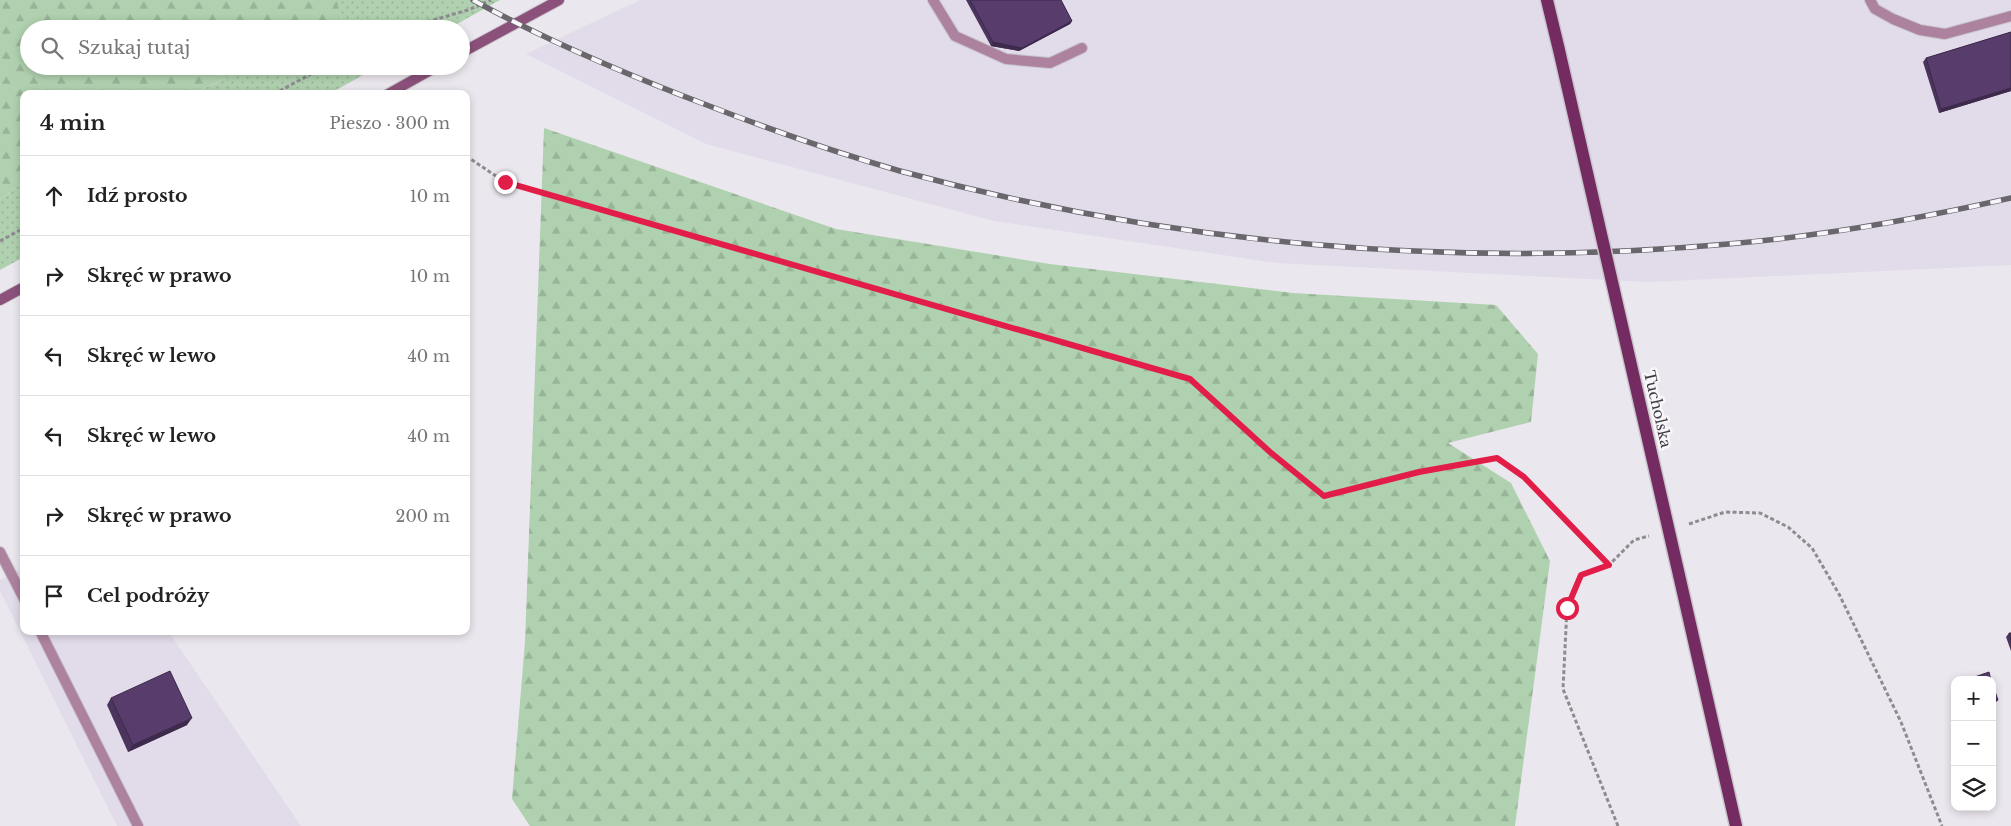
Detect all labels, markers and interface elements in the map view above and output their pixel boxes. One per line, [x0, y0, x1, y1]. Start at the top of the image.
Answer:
search box [20, 20, 470, 75]
icon: search [38, 34, 66, 62]
text: Szukaj tutaj [78, 36, 190, 59]
text: 4 min [40, 110, 106, 136]
text: Pieszo · 300 m [330, 113, 450, 133]
route end [494, 171, 517, 194]
icon: ahead [40, 182, 68, 210]
text: Idź prosto [87, 184, 188, 207]
text: 10 m [410, 186, 450, 206]
icon: right [40, 262, 68, 290]
text: Skręć w prawo [87, 264, 232, 287]
text: 10 m [410, 266, 450, 286]
icon: left [40, 342, 68, 370]
text: Skręć w lewo [87, 344, 216, 367]
text: 40 m [407, 346, 450, 366]
street label: Tucholska [1640, 369, 1676, 450]
icon: left [40, 422, 68, 450]
text: Skręć w lewo [87, 424, 216, 447]
text: 40 m [407, 426, 450, 446]
icon: right [40, 502, 68, 530]
text: Skręć w prawo [87, 504, 232, 527]
text: 200 m [396, 506, 450, 526]
icon: arrive [40, 582, 68, 610]
text: Cel podróży [87, 584, 209, 607]
route start [1556, 597, 1579, 620]
map controls [1951, 676, 1996, 811]
button: + [1951, 676, 1996, 721]
button: − [1951, 721, 1996, 766]
button: layers [1951, 766, 1996, 811]

